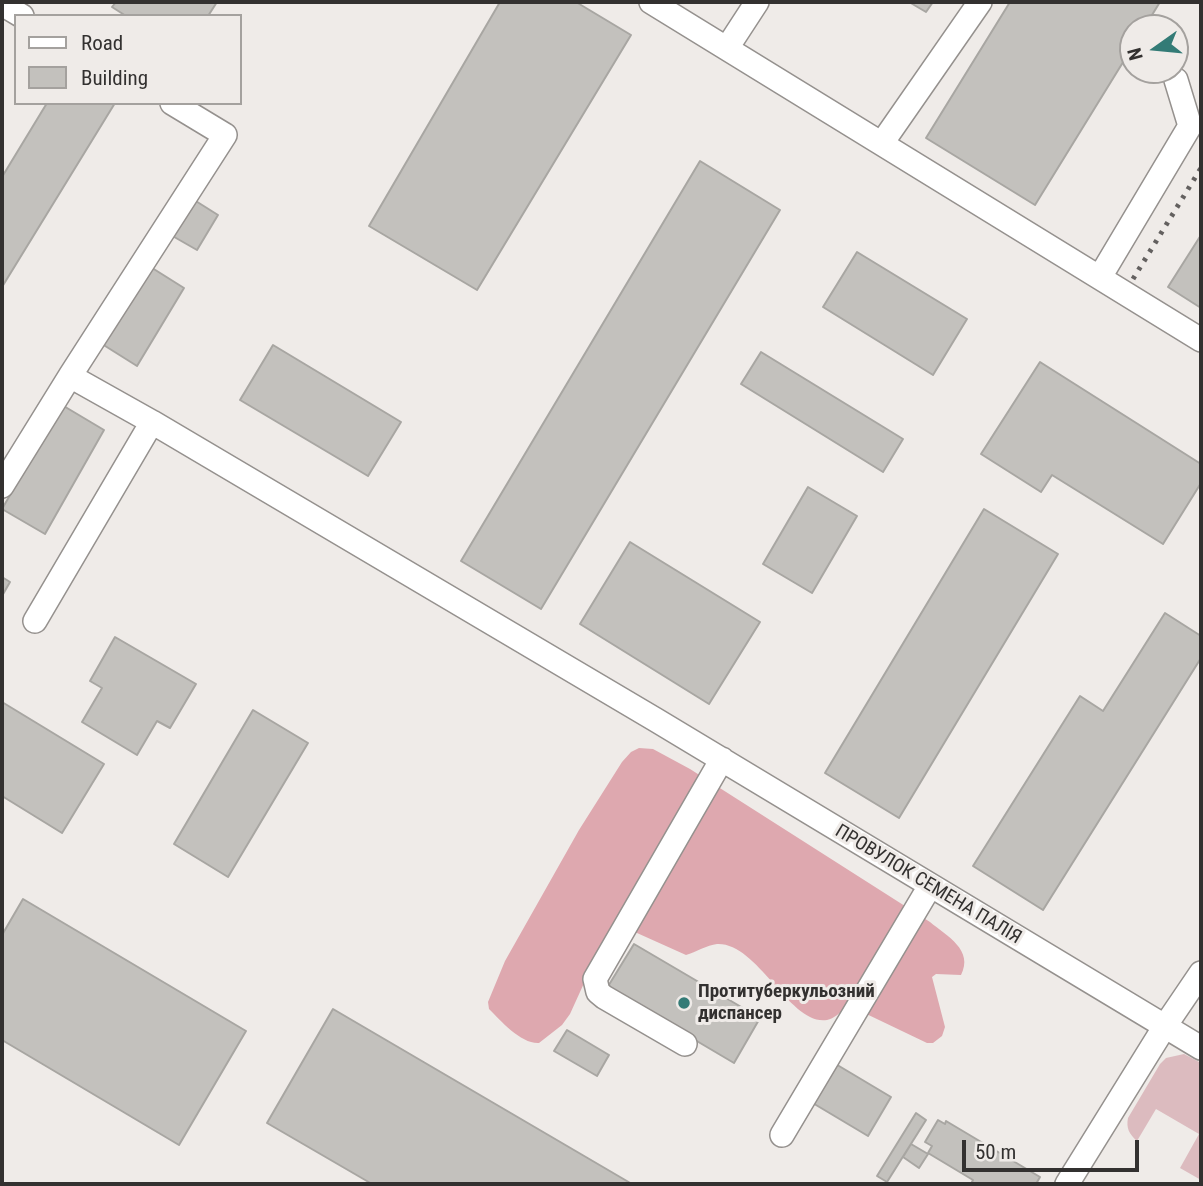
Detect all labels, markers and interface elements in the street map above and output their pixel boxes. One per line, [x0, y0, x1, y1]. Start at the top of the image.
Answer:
legend [14, 14, 242, 105]
north arrow [1119, 14, 1189, 84]
text: Road [81, 31, 123, 55]
text: N [1123, 45, 1148, 63]
text: Building [81, 66, 148, 90]
street label: ПРОВУЛОК СЕМЕНА ПАЛІЯ [831, 820, 1025, 950]
place label: Протитуберкульозний диспансер [698, 981, 875, 1025]
marker: Протитуберкульозний диспансер [676, 995, 692, 1011]
scale bar [965, 1126, 1142, 1170]
text: 50 m [975, 1140, 1016, 1164]

